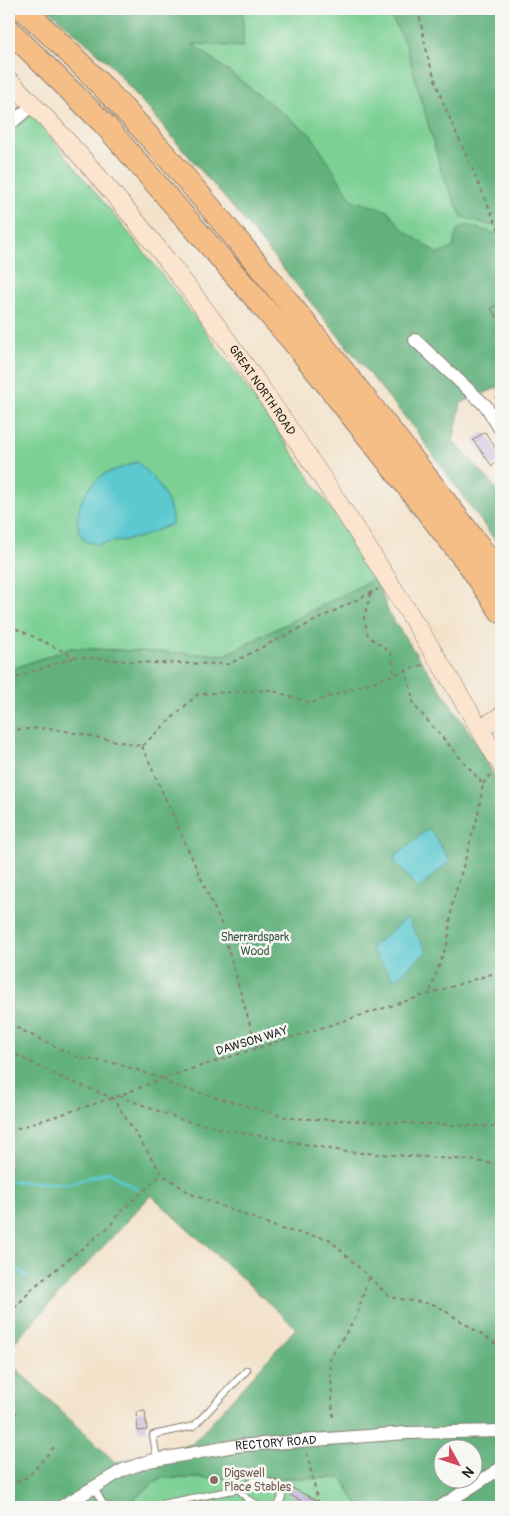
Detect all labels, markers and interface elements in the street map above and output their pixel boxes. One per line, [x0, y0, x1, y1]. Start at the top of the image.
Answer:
street label: GREAT NORTH ROAD [226, 342, 299, 439]
park label: Sherrardspark Wood [221, 930, 289, 959]
street label: DAWSON WAY [214, 1023, 290, 1059]
street label: RECTORY ROAD [235, 1432, 317, 1453]
north arrow [432, 1438, 482, 1488]
text: N [458, 1463, 477, 1481]
place label: Digswell Place Stables [224, 1466, 292, 1495]
marker: Digswell Place Stables [208, 1474, 220, 1486]

